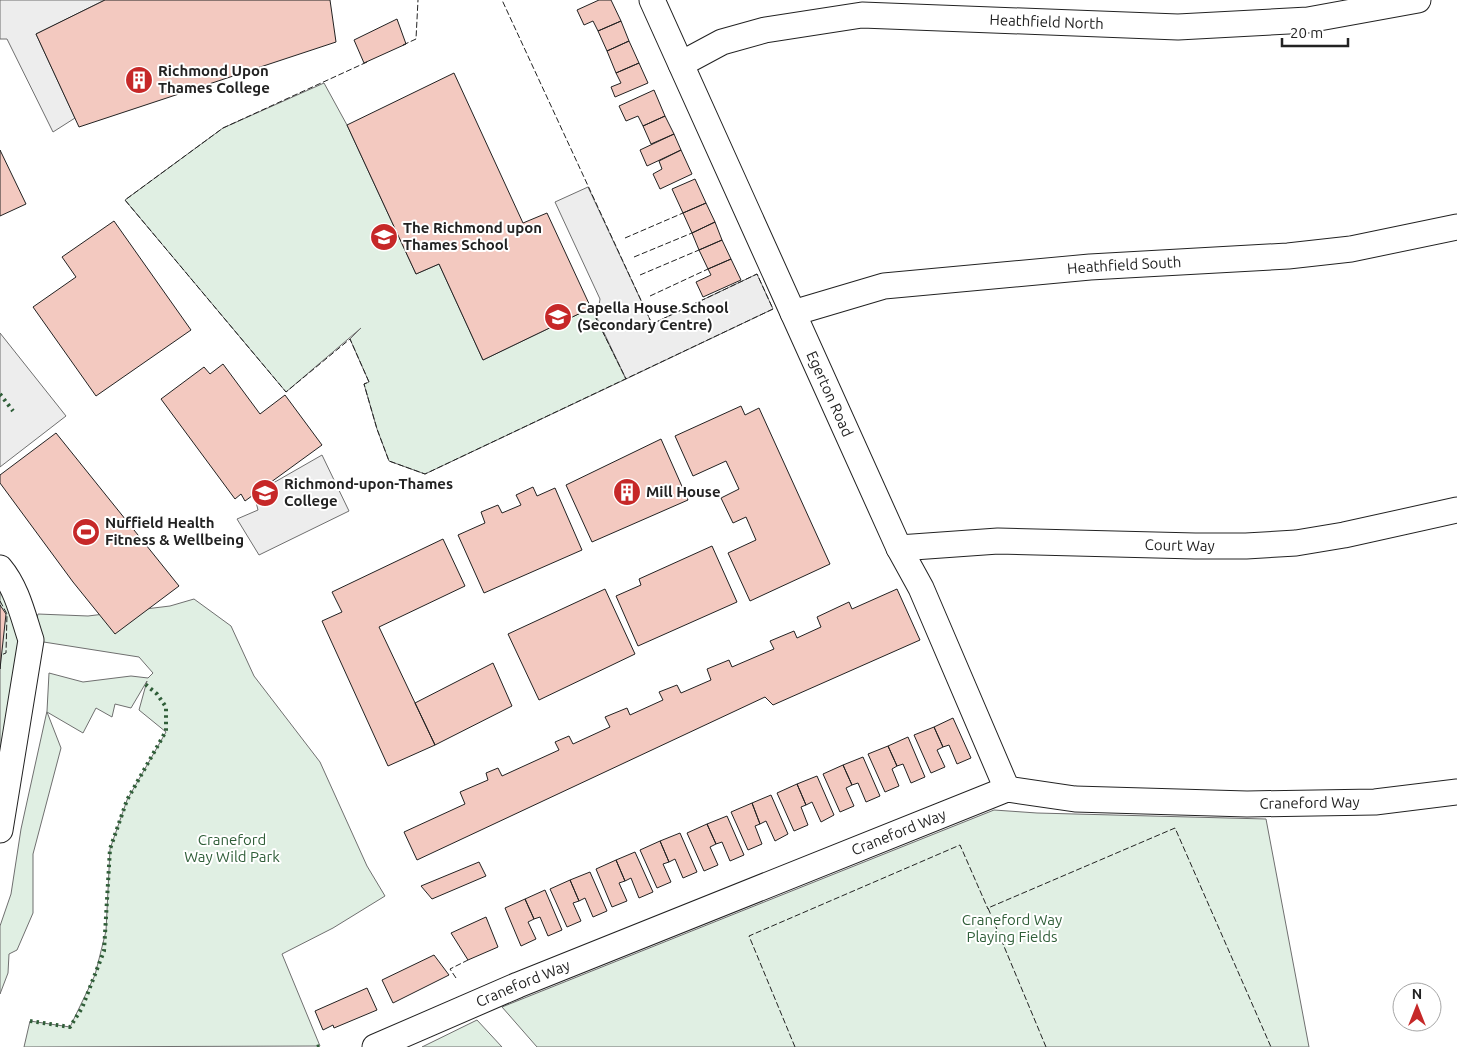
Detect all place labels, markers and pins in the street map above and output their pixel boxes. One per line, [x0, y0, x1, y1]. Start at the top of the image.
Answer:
place label: Richmond Upon Thames College [158, 62, 270, 96]
building icon: Richmond Upon Thames College [124, 65, 154, 95]
place label: The Richmond upon Thames School [403, 219, 542, 253]
school or university icon: The Richmond upon Thames School [369, 222, 399, 252]
place label: Capella House School (Secondary Centre) [577, 299, 729, 333]
school or university icon: Capella House School (Secondary Centre) [543, 302, 573, 332]
place label: Richmond-upon-Thames College [284, 475, 453, 509]
building icon: Mill House [612, 477, 642, 507]
school or university icon: Richmond-upon-Thames College [250, 478, 280, 508]
place label: Mill House [646, 483, 721, 500]
place label: Nuffield Health Fitness & Wellbeing [105, 514, 244, 548]
sports icon: Nuffield Health Fitness & Wellbeing [71, 517, 101, 547]

